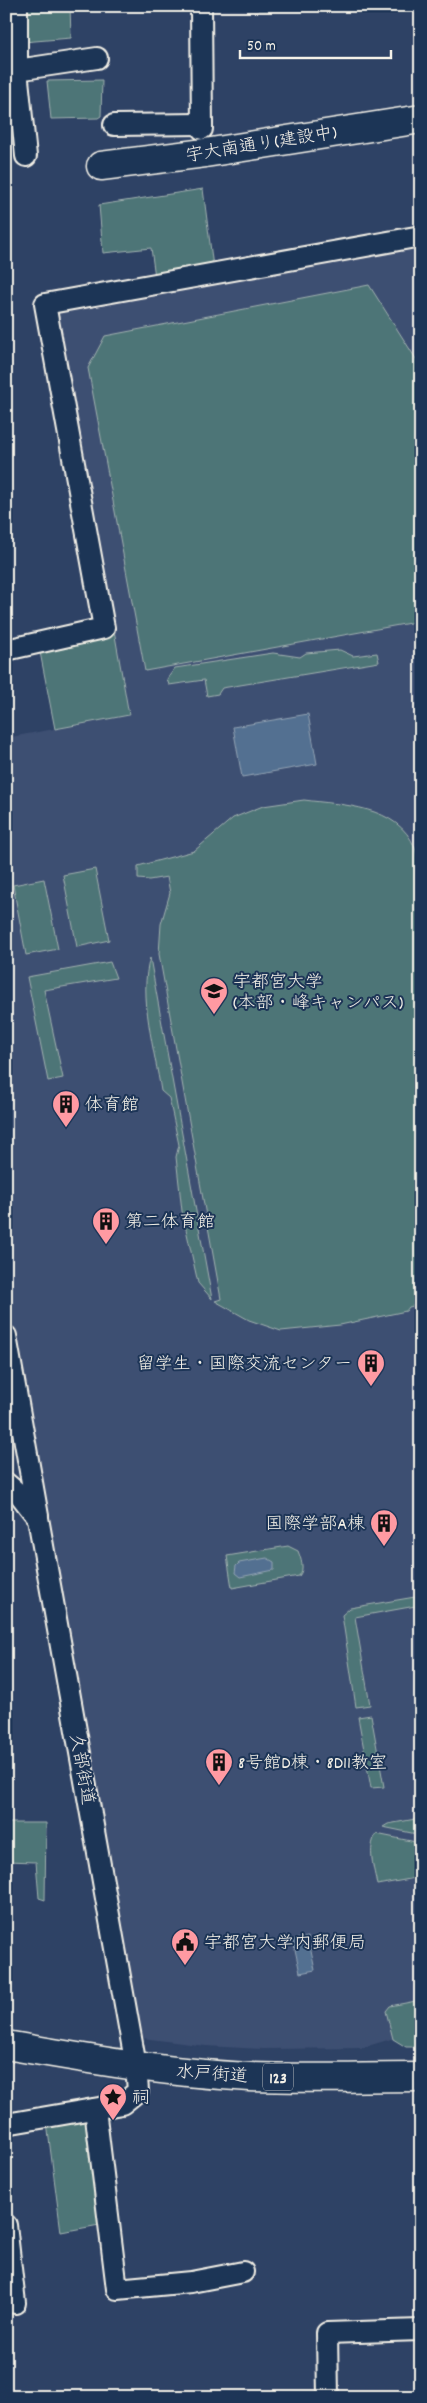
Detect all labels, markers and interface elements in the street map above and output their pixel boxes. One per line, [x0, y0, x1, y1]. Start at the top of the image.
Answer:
scale bar [240, 28, 391, 60]
text: 50 m [247, 36, 276, 58]
street label: 宇大南通り(建設中) [184, 121, 339, 170]
place label: 宇都宮大学 (本部・峰キャンパス) [233, 971, 403, 1017]
school or university icon: 宇都宮大学 (本部・峰キャンパス) [199, 976, 229, 1015]
building icon: 体育館 [51, 1089, 81, 1128]
place label: 体育館 [85, 1094, 139, 1119]
building icon: 第二体育館 [91, 1206, 121, 1245]
place label: 第二体育館 [125, 1211, 215, 1236]
building icon: 留学生・国際交流センター [356, 1348, 386, 1387]
place label: 留学生・国際交流センター [137, 1353, 352, 1378]
building icon: 国際学部A棟 [369, 1508, 399, 1547]
place label: 国際学部A棟 [265, 1513, 365, 1538]
street label: 久部街道 [62, 1732, 99, 1807]
building icon: 8号館D棟・8D11教室 [204, 1747, 234, 1786]
place label: 8号館D棟・8D11教室 [238, 1752, 387, 1777]
public building icon: 宇都宮大学内郵便局 [170, 1927, 200, 1966]
place label: 宇都宮大学内郵便局 [204, 1932, 366, 1957]
street label: 水戸街道 [175, 2061, 249, 2090]
road number: 123 [263, 2064, 293, 2090]
place icon: 祠 [98, 2082, 128, 2121]
place label: 祠 [132, 2087, 150, 2112]

